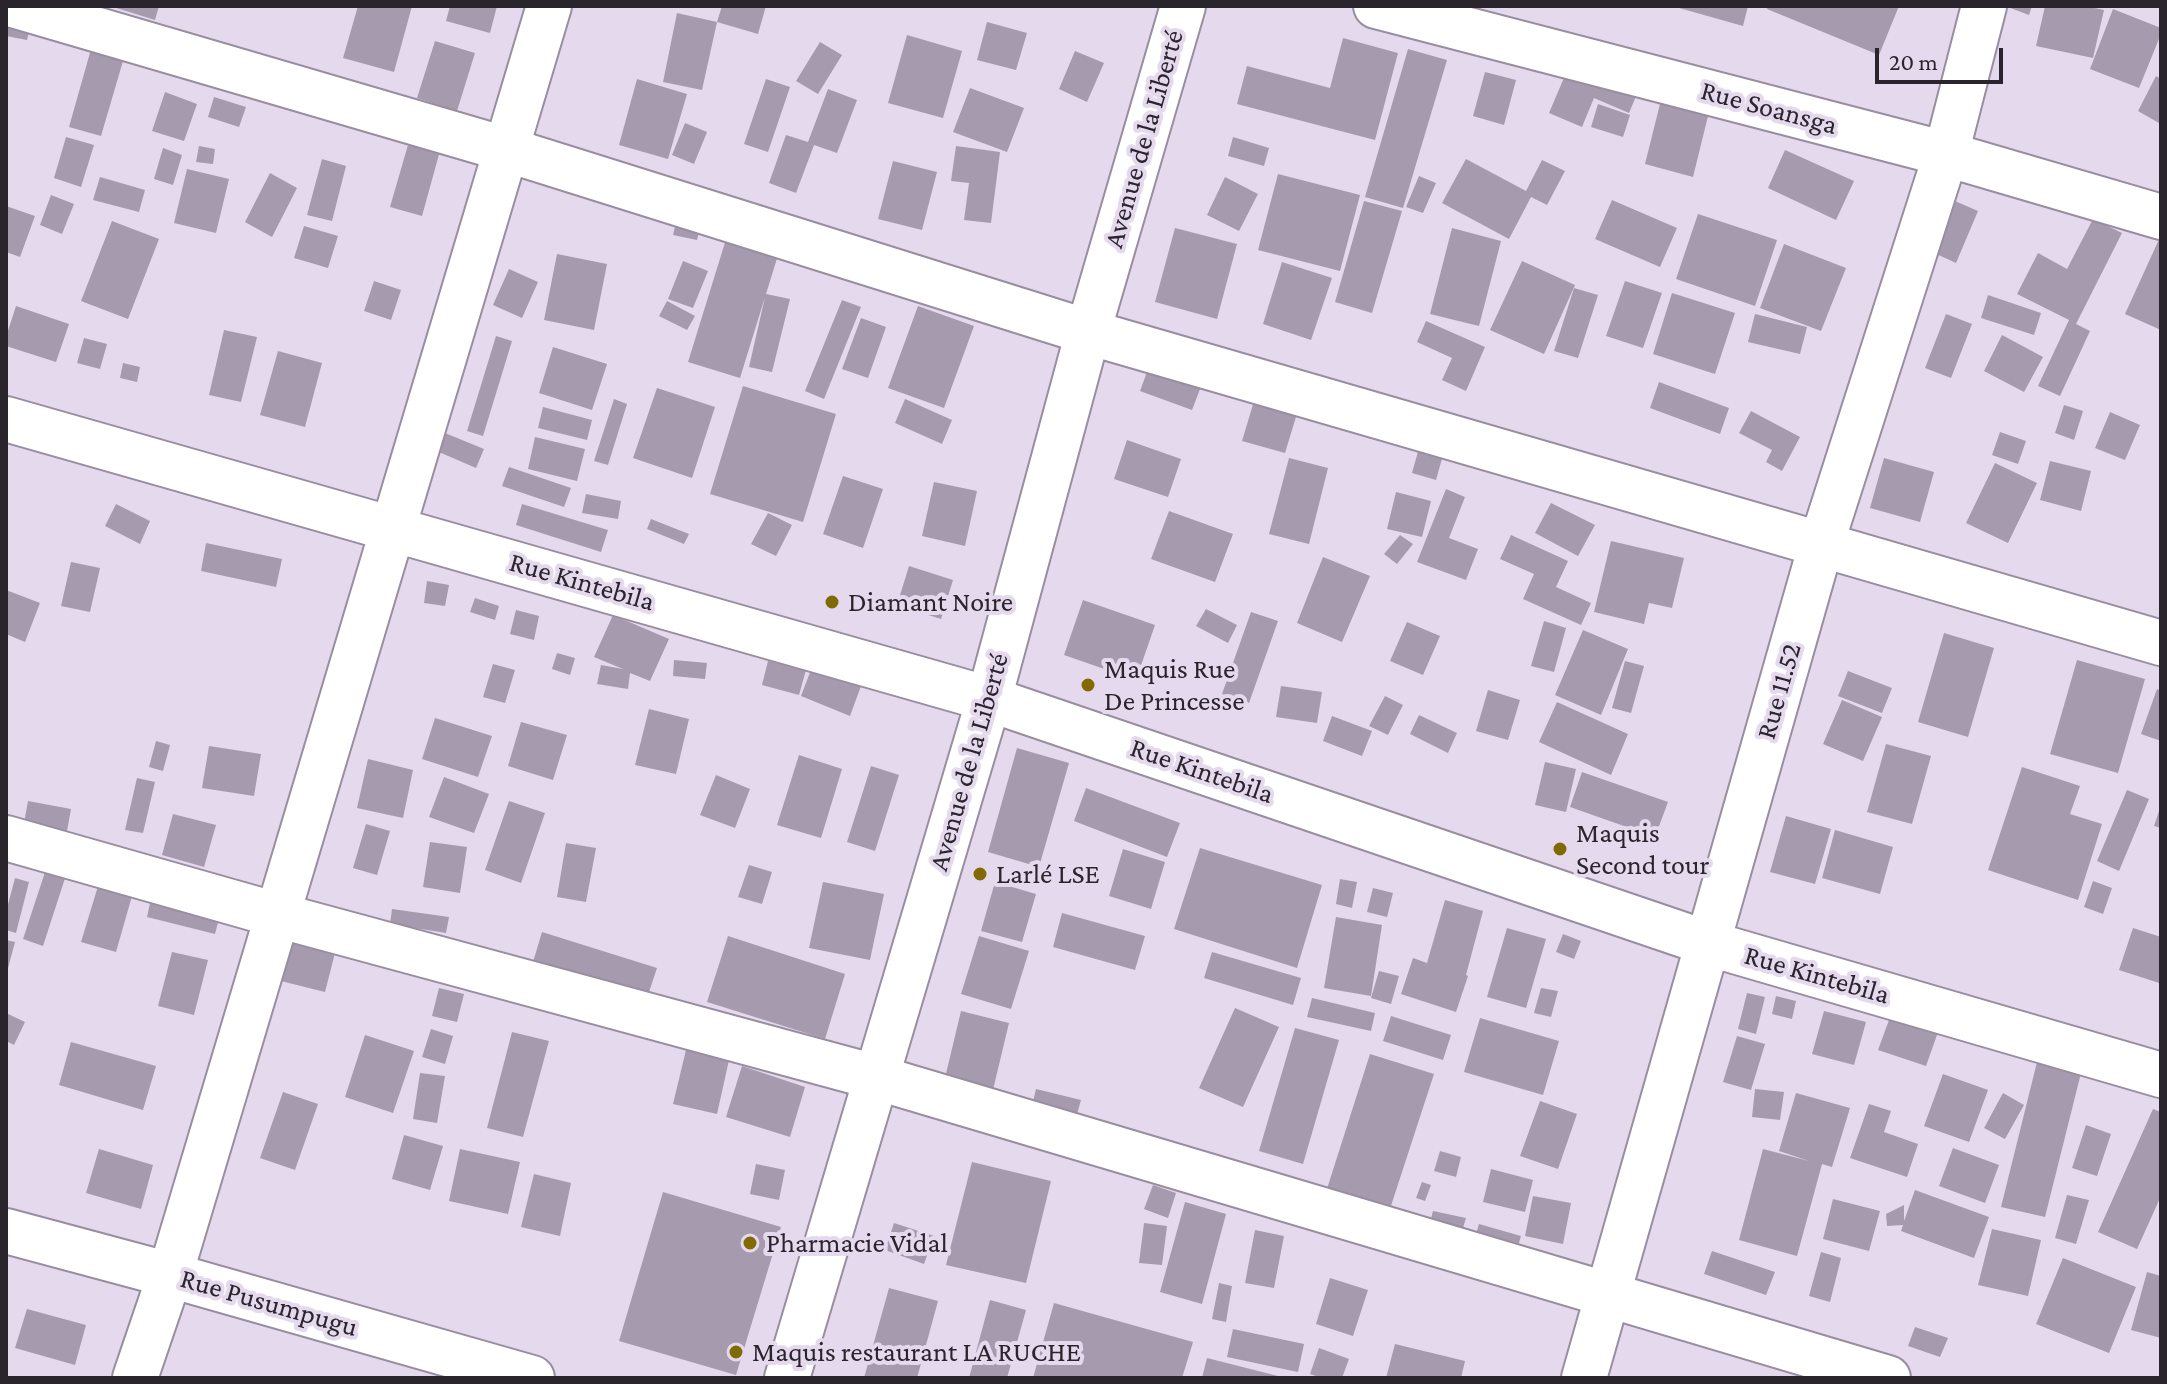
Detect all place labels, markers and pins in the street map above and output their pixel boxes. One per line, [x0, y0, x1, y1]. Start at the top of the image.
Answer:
place label: Diamant Noire [848, 585, 1013, 619]
marker: Diamant Noire [823, 593, 841, 611]
place label: Maquis Rue De Princesse [1104, 652, 1245, 718]
marker: Maquis Rue De Princesse [1079, 676, 1097, 694]
place label: Maquis Second tour [1576, 816, 1710, 882]
marker: Maquis Second tour [1551, 840, 1569, 858]
place label: Larlé LSE [996, 857, 1100, 891]
marker: Larlé LSE [971, 865, 989, 883]
place label: Pharmacie Vidal [766, 1226, 948, 1260]
marker: Pharmacie Vidal [741, 1234, 759, 1252]
place label: Maquis restaurant LA RUCHE [752, 1335, 1081, 1369]
marker: Maquis restaurant LA RUCHE [727, 1343, 745, 1361]

